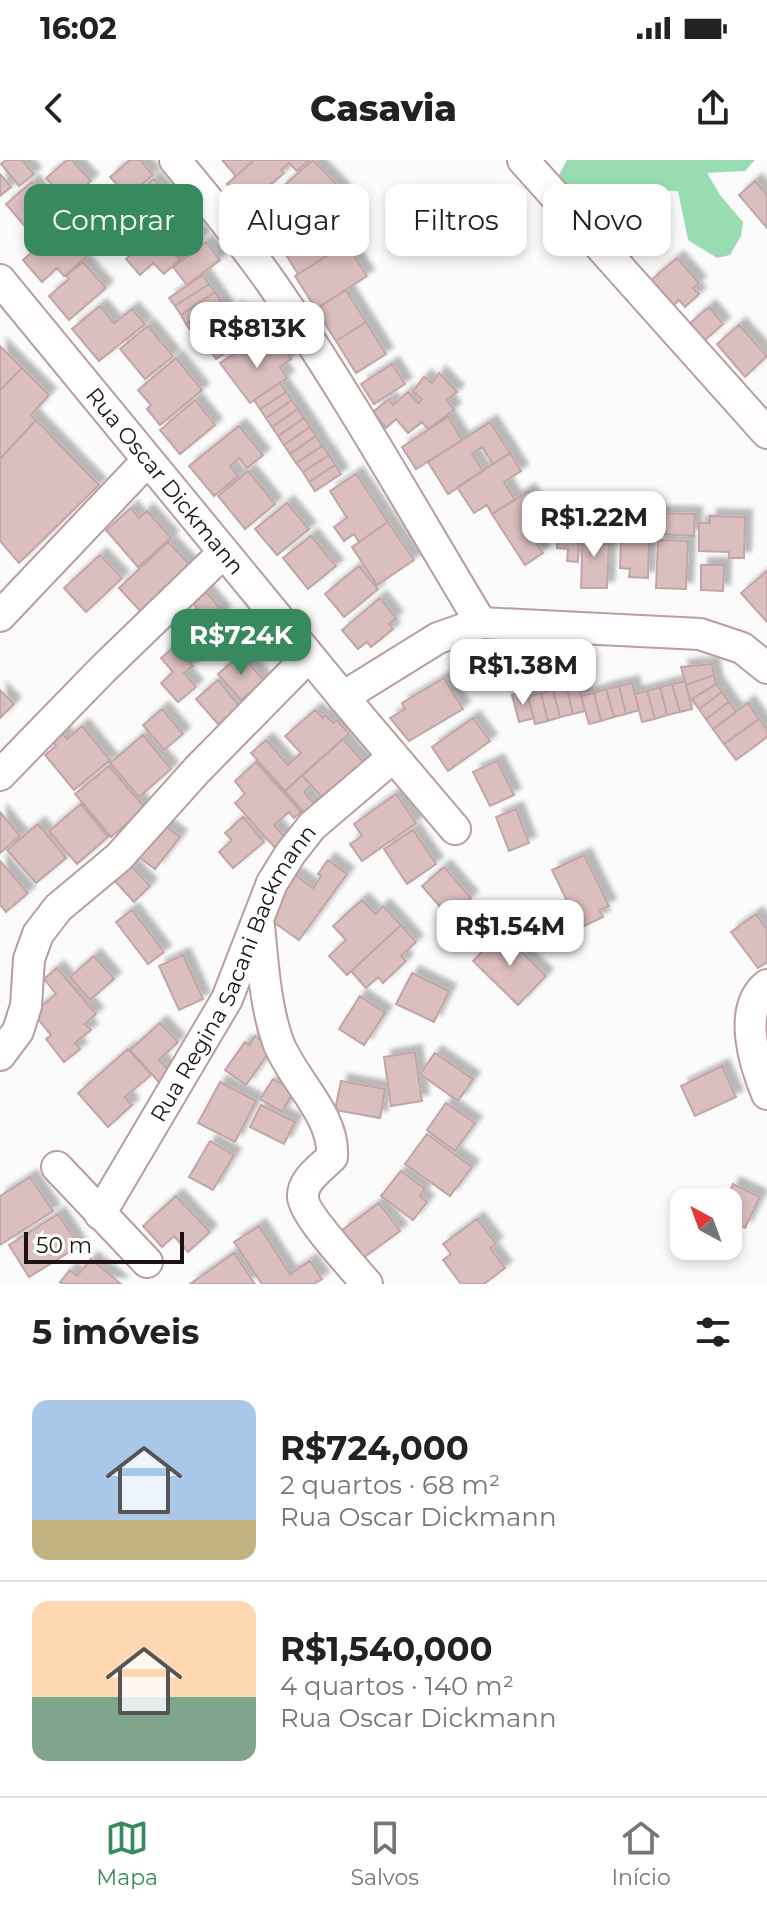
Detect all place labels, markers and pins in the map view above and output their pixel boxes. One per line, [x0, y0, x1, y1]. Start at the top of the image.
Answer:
pin: R$813K [192, 302, 322, 370]
pin: R$1.22M [520, 491, 668, 559]
pin: R$724K [176, 609, 306, 677]
pin: R$1.38M [449, 639, 597, 707]
pin: R$1.54M [436, 900, 584, 968]

